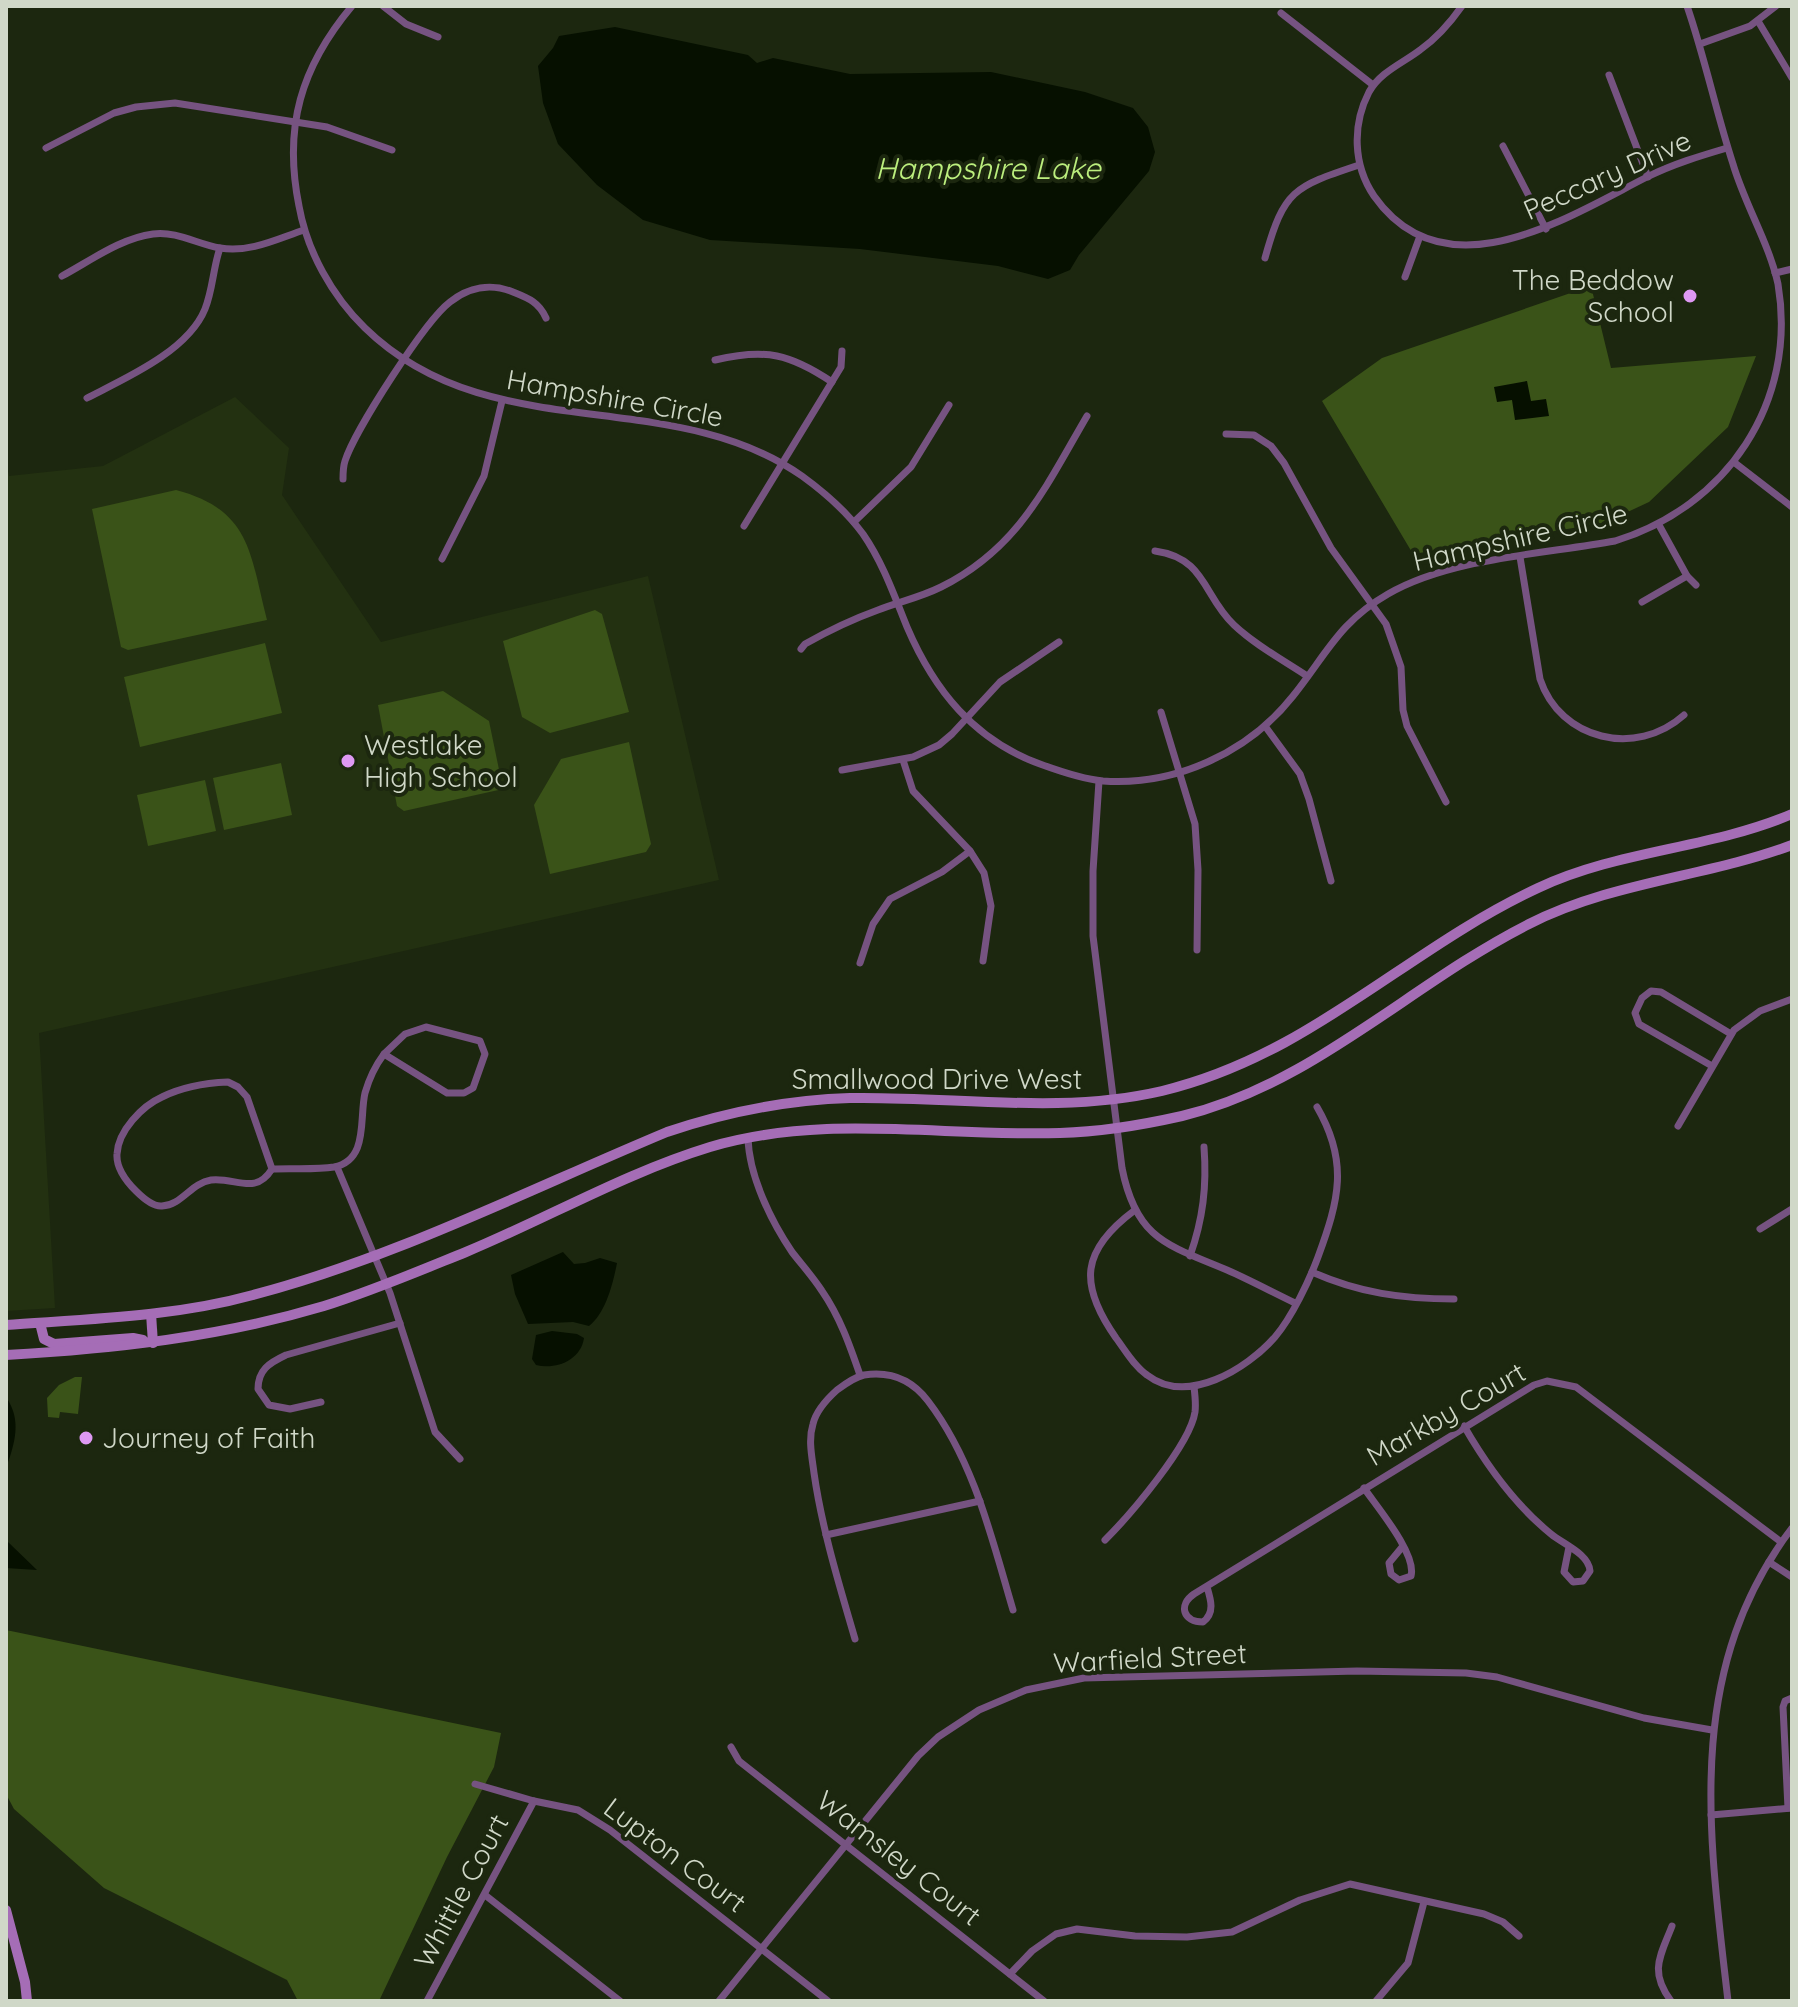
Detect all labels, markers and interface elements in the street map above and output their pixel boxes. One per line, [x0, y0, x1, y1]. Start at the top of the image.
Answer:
street label: Peccary Drive [1517, 122, 1696, 227]
water label: Hampshire Lake [875, 149, 1102, 187]
place label: The Beddow School [1512, 262, 1674, 329]
marker: The Beddow School [1681, 287, 1699, 305]
street label: Hampshire Circle [504, 361, 726, 434]
street label: Hampshire Circle [1409, 495, 1631, 578]
place label: Westlake High School [364, 727, 518, 794]
marker: Westlake High School [339, 752, 357, 770]
street label: Smallwood Drive West [792, 1061, 1082, 1096]
street label: Markby Court [1360, 1354, 1531, 1473]
place label: Journey of Faith [102, 1420, 315, 1455]
marker: Journey of Faith [77, 1429, 95, 1447]
street label: Warfield Street [1052, 1635, 1248, 1680]
street label: Wamsley Court [810, 1782, 989, 1933]
street label: Lupton Court [597, 1790, 753, 1920]
street label: Whittle Court [405, 1808, 516, 1974]

